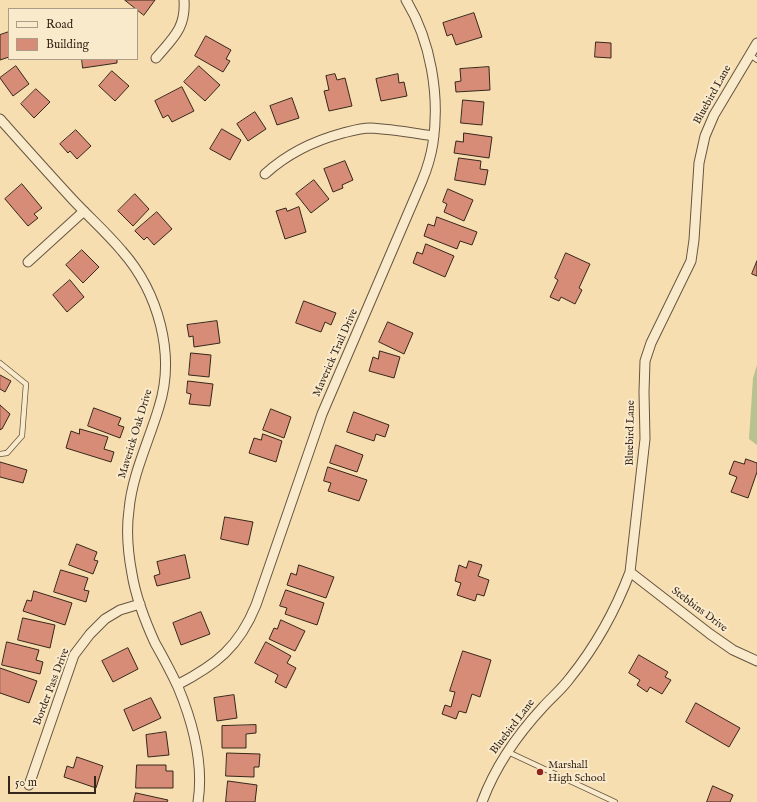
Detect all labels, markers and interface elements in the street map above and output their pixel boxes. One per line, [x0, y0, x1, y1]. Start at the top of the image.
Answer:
legend [8, 8, 138, 60]
text: Road [46, 17, 73, 32]
text: Building [46, 37, 89, 52]
street label: Bluebird Lane [691, 63, 735, 127]
street label: Maverick Trail Drive [311, 307, 361, 399]
street label: Maverick Oak Drive [116, 388, 156, 480]
street label: Bluebird Lane [624, 400, 638, 466]
street label: Stebbins Drive [668, 585, 730, 635]
street label: Border Pass Drive [31, 647, 73, 727]
street label: Bluebird Lane [488, 697, 538, 757]
place label: Marshall High School [548, 759, 606, 785]
marker: Marshall High School [535, 767, 545, 777]
scale bar [10, 768, 98, 794]
text: 50 m [15, 775, 37, 790]

